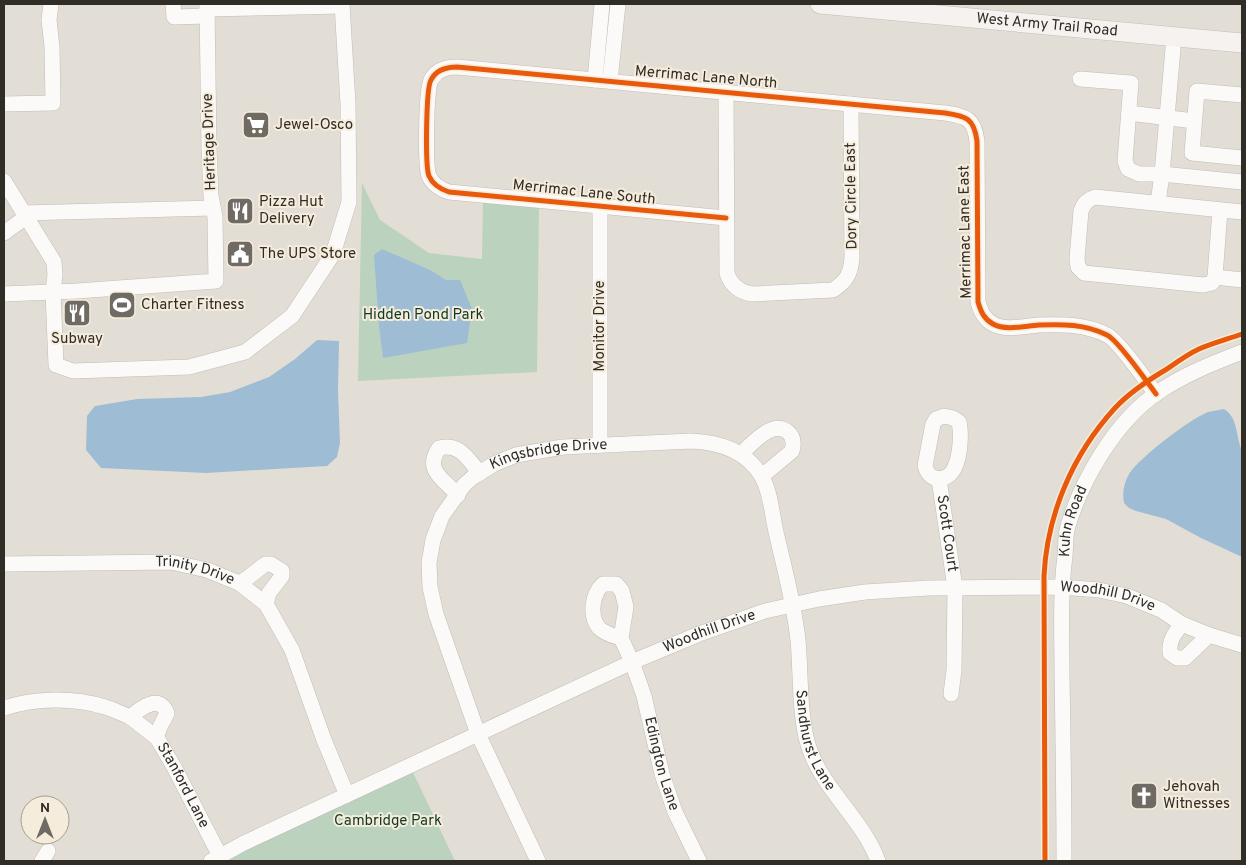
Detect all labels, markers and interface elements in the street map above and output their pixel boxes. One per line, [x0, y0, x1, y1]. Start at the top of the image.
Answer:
street label: West Army Trail Road [975, 9, 1119, 41]
street label: Merrimac Lane North [634, 62, 778, 94]
street label: Heritage Drive [199, 93, 221, 191]
supermarket icon: Jewel-Osco [241, 110, 271, 140]
place label: Jewel-Osco [275, 116, 353, 135]
street label: Dory Circle East [842, 142, 862, 250]
street label: Merrimac Lane East [955, 165, 977, 299]
street label: Merrimac Lane South [512, 176, 656, 210]
place label: Pizza Hut Delivery [259, 193, 323, 229]
restaurant icon: Pizza Hut Delivery [225, 196, 255, 226]
public building icon: The UPS Store [225, 239, 255, 269]
place label: The UPS Store [259, 245, 356, 264]
street label: Monitor Drive [591, 280, 610, 372]
sports icon: Charter Fitness [107, 290, 137, 320]
place label: Charter Fitness [141, 296, 244, 315]
restaurant icon: Subway [62, 298, 92, 328]
park label: Hidden Pond Park [363, 306, 483, 325]
place label: Subway [51, 330, 103, 349]
street label: Kingsbridge Drive [487, 435, 608, 474]
street label: Kuhn Road [1056, 482, 1092, 558]
street label: Scott Court [932, 494, 962, 573]
street label: Trinity Drive [155, 552, 237, 590]
street label: Woodhill Drive [1059, 577, 1158, 616]
street label: Woodhill Drive [660, 606, 758, 657]
street label: Sandhurst Lane [791, 689, 839, 795]
street label: Edington Lane [640, 715, 683, 813]
street label: Stanford Lane [152, 739, 214, 832]
place label: Jehovah Witnesses [1163, 778, 1230, 814]
church icon: Jehovah Witnesses [1129, 781, 1159, 811]
north arrow [20, 795, 70, 845]
text: N [40, 800, 50, 817]
park label: Cambridge Park [334, 812, 442, 831]

